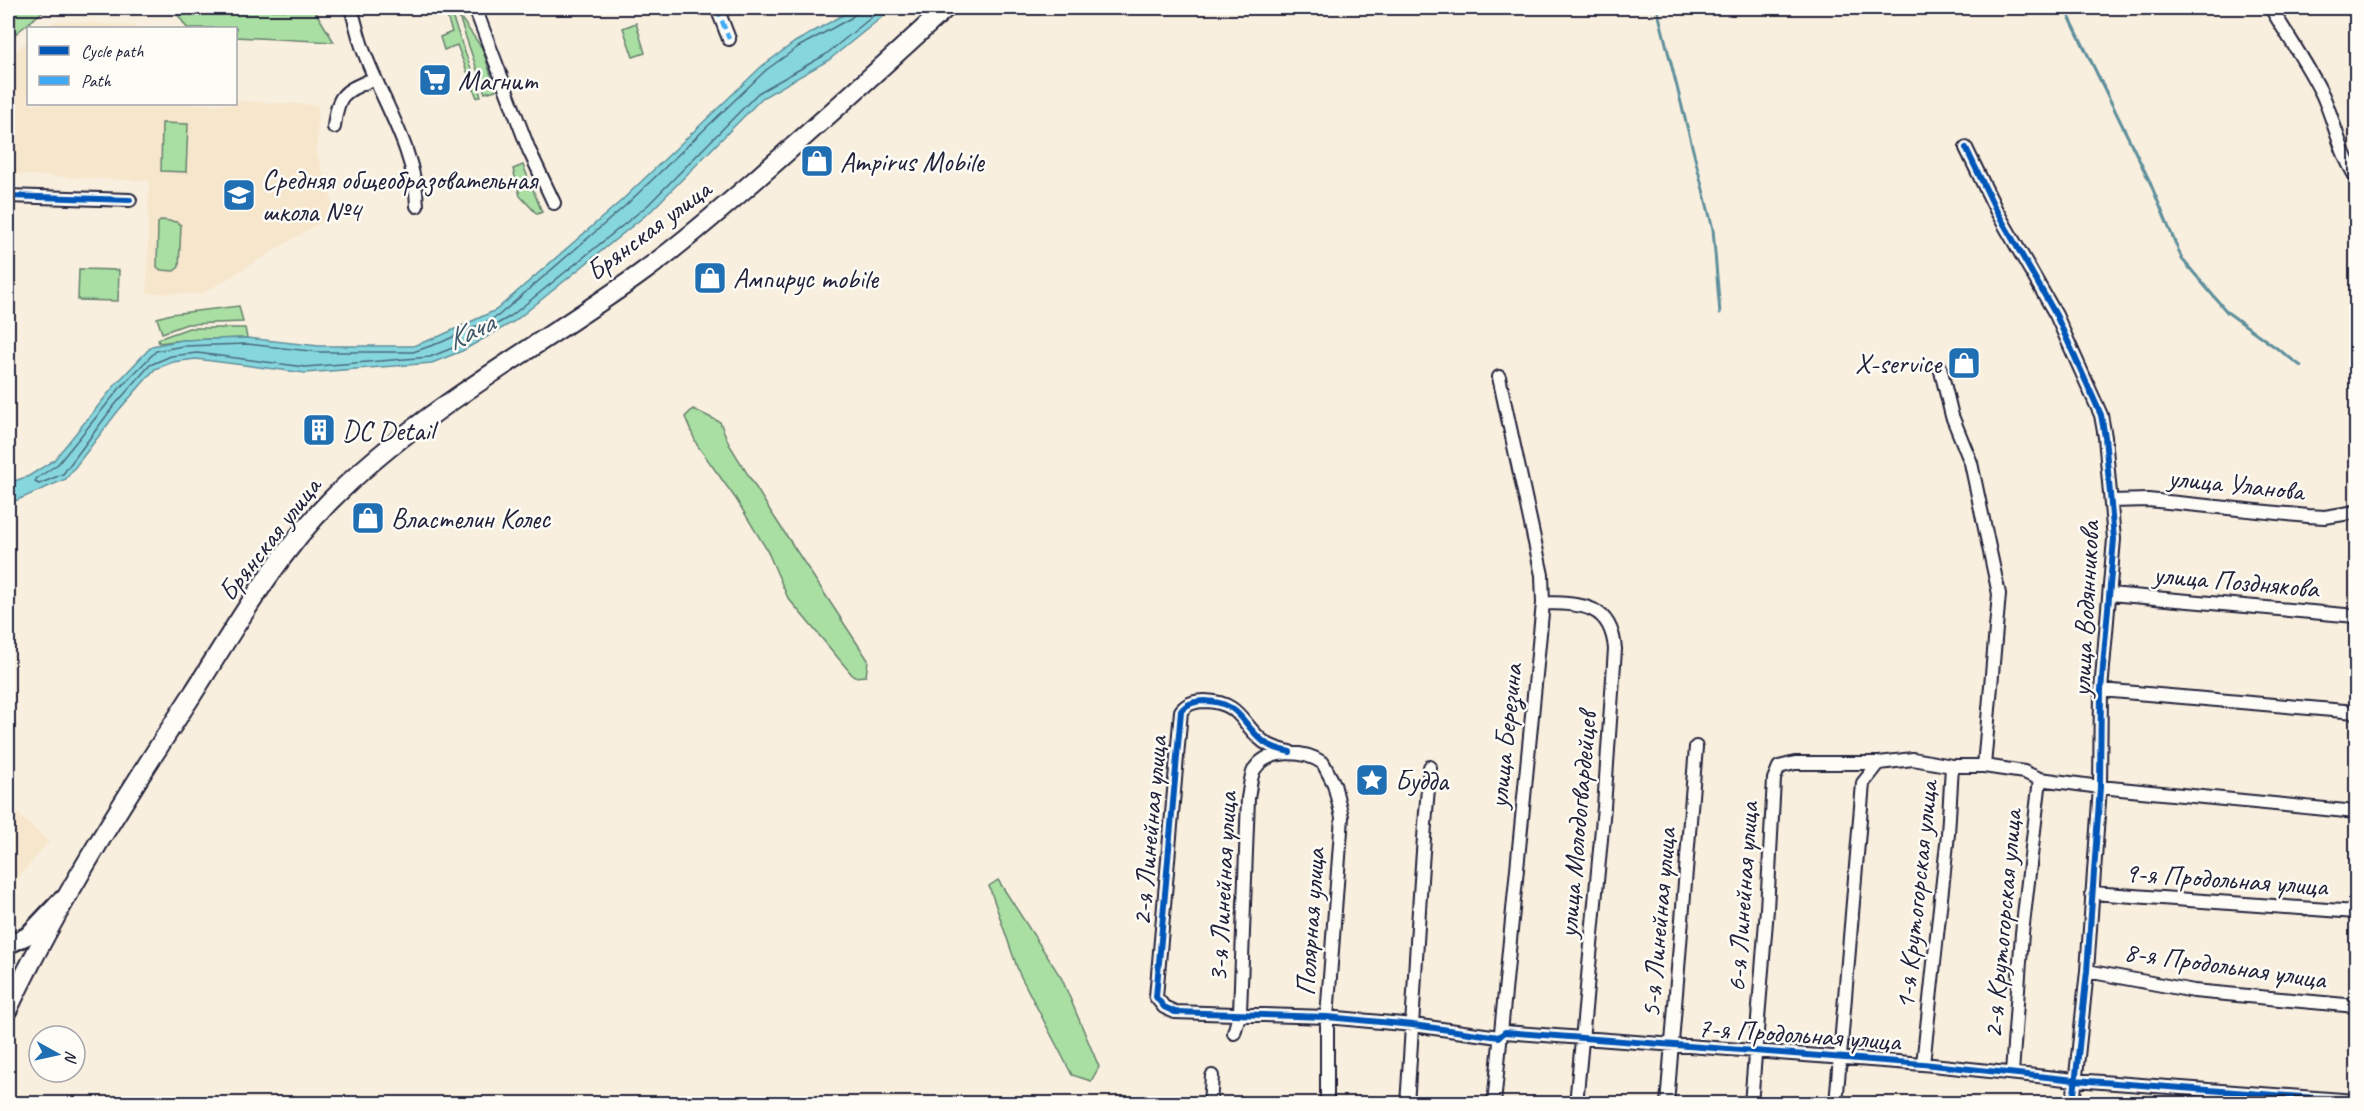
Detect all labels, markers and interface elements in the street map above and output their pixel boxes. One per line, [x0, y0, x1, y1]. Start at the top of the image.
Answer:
legend [27, 27, 237, 105]
text: Cycle path [81, 40, 144, 62]
supermarket icon: Магнит [417, 62, 453, 98]
place label: Магнит [458, 63, 539, 98]
text: Path [81, 70, 111, 92]
shop icon: Ampirus Mobile [799, 143, 835, 179]
place label: Ampirus Mobile [840, 144, 986, 179]
place label: Средняя общеобразовательная школа №4 [262, 162, 539, 229]
street label: Брянская улица [579, 170, 719, 288]
school or university icon: Средняя общеобразовательная школа №4 [221, 177, 257, 213]
shop icon: Ампирус mobile [692, 260, 728, 296]
place label: Ампирус mobile [733, 261, 880, 296]
water label: Кача [440, 302, 503, 358]
shop icon: X-service [1946, 345, 1982, 381]
place label: X-service [1855, 346, 1943, 381]
building icon: DC Detail [301, 412, 337, 448]
place label: DC Detail [342, 413, 439, 448]
street label: улица Уланова [2165, 459, 2308, 509]
street label: Брянская улица [210, 468, 330, 608]
shop icon: Властелин Колес [350, 500, 386, 536]
place label: Властелин Колес [391, 501, 552, 536]
street label: улица Водянникова [2063, 519, 2107, 700]
street label: улица Позднякова [2150, 556, 2322, 606]
street label: улица Березина [1480, 660, 1531, 812]
street label: улица Молодогвардейцев [1550, 706, 1605, 941]
street label: 2-я Линейная улица [1123, 733, 1175, 927]
place icon: Будда [1354, 762, 1390, 798]
place label: Будда [1395, 763, 1450, 798]
street label: 1-я Крутогорская улица [1887, 777, 1946, 1011]
street label: 3-я Линейная улица [1200, 789, 1245, 983]
street label: 6-я Линейная улица [1718, 799, 1766, 993]
street label: 2-я Крутогорская улица [1975, 806, 2030, 1040]
street label: 5-я Линейная улица [1632, 825, 1684, 1019]
street label: Полярная улица [1287, 845, 1333, 997]
street label: 9-я Продольная улица [2123, 854, 2330, 904]
street label: 8-я Продольная улица [2122, 934, 2330, 997]
street label: 7-я Продольная улица [1696, 1009, 1903, 1059]
north arrow [27, 1024, 87, 1084]
text: N [60, 1050, 81, 1065]

